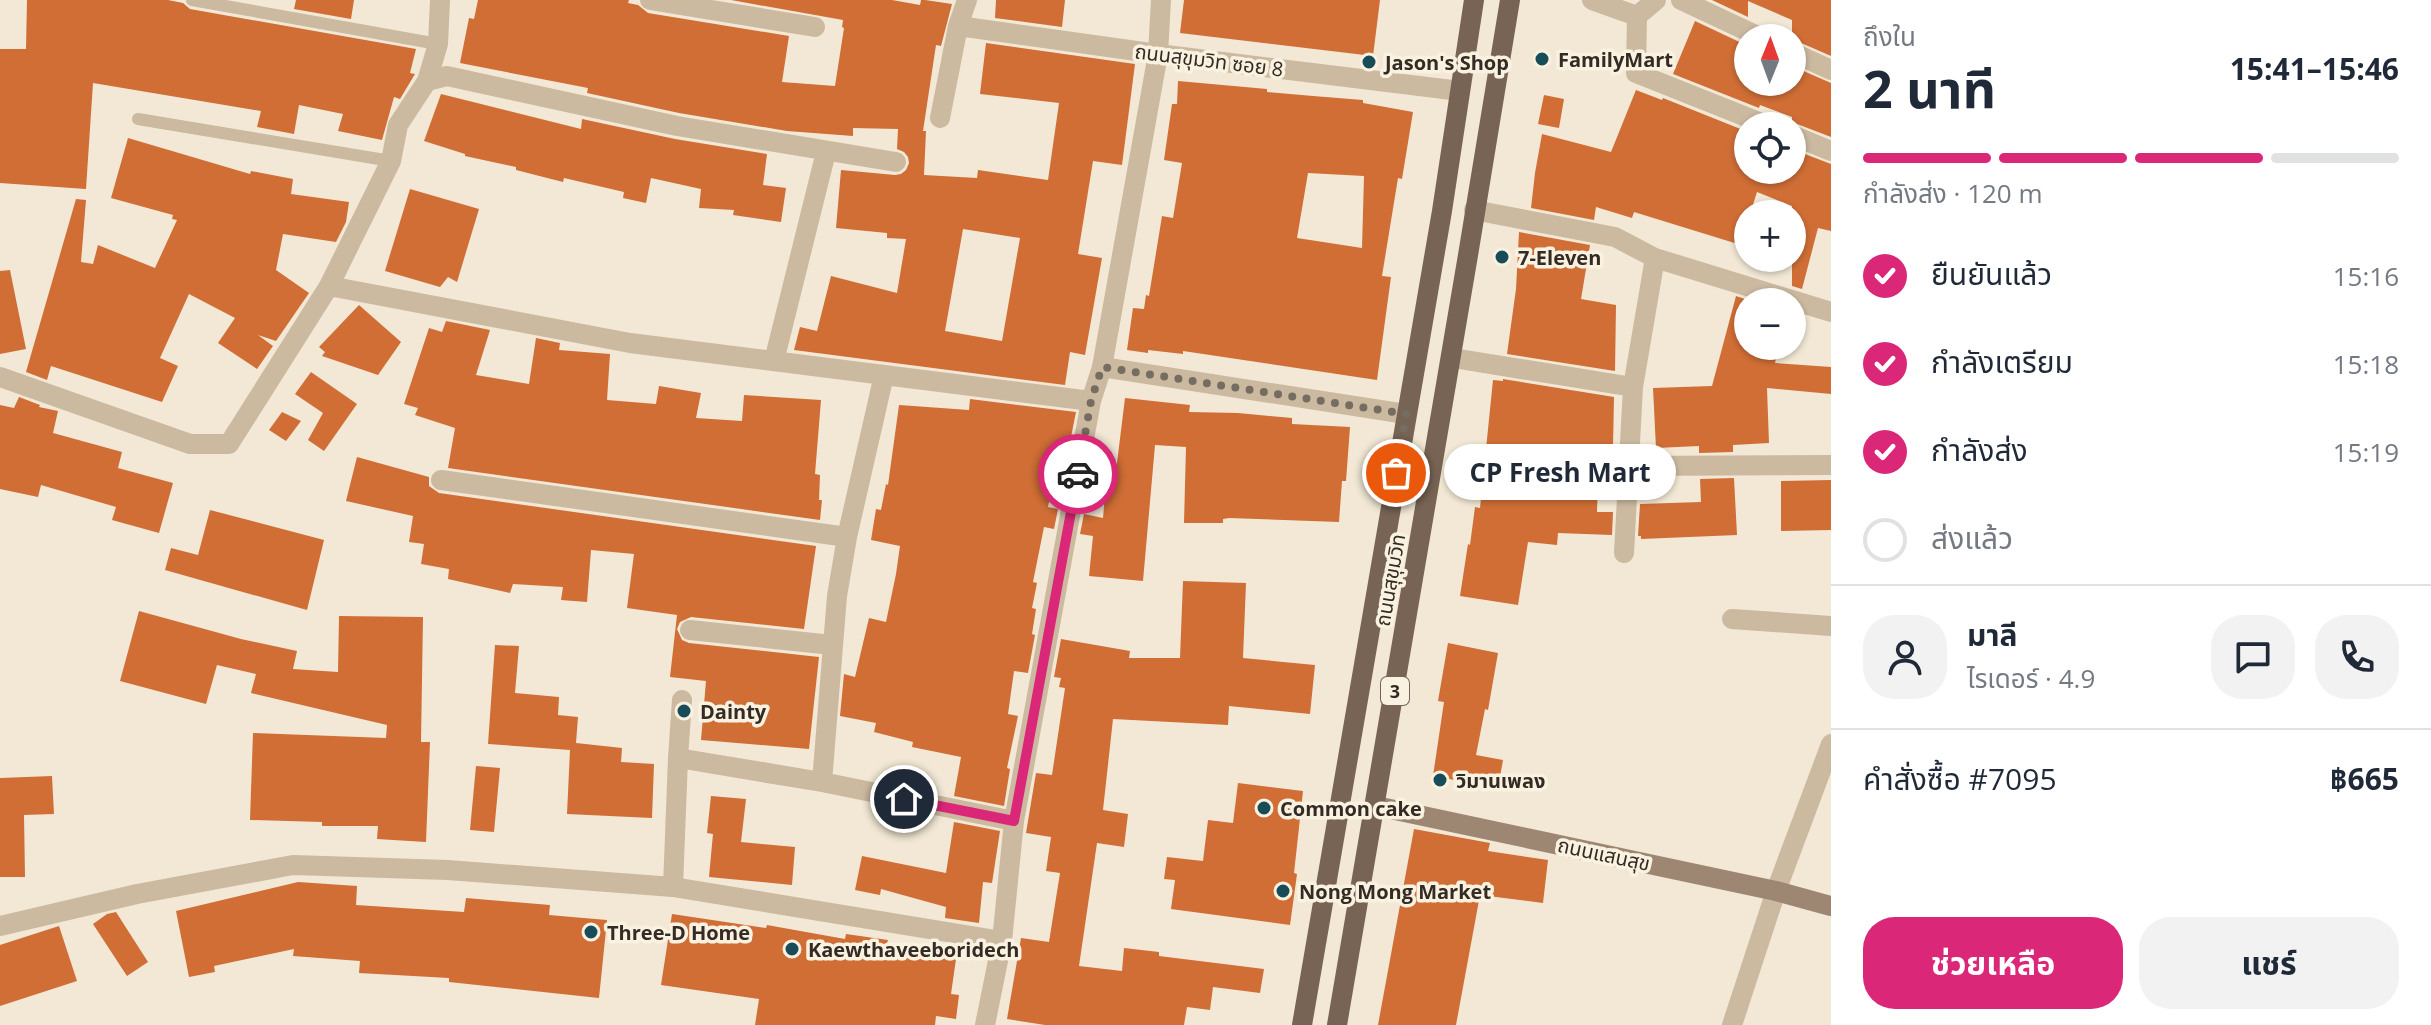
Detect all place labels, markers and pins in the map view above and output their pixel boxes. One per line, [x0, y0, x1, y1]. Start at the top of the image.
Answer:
place label: FamilyMart [1558, 46, 1673, 73]
place label: Jason's Shop [1383, 49, 1509, 76]
marker: FamilyMart [1533, 50, 1551, 68]
marker: Jason's Shop [1360, 53, 1378, 71]
place label: 7-Eleven [1518, 244, 1601, 271]
marker: 7-Eleven [1493, 248, 1511, 266]
pin [1362, 439, 1430, 507]
callout: CP Fresh Mart [1444, 445, 1676, 501]
place label: Dainty [700, 698, 767, 725]
marker: Dainty [675, 702, 693, 720]
pin [870, 765, 938, 833]
place label: วิมานเพลง [1456, 767, 1545, 794]
marker: วิมานเพลง [1431, 771, 1449, 789]
place label: Common cake [1280, 795, 1422, 822]
marker: Common cake [1255, 799, 1273, 817]
place label: Nong Mong Market [1299, 878, 1491, 905]
marker: Nong Mong Market [1274, 882, 1292, 900]
place label: Three-D Home [607, 919, 750, 946]
marker: Three-D Home [582, 923, 600, 941]
place label: Kaewthaveeboridech [808, 936, 1019, 963]
marker: Kaewthaveeboridech [783, 940, 801, 958]

